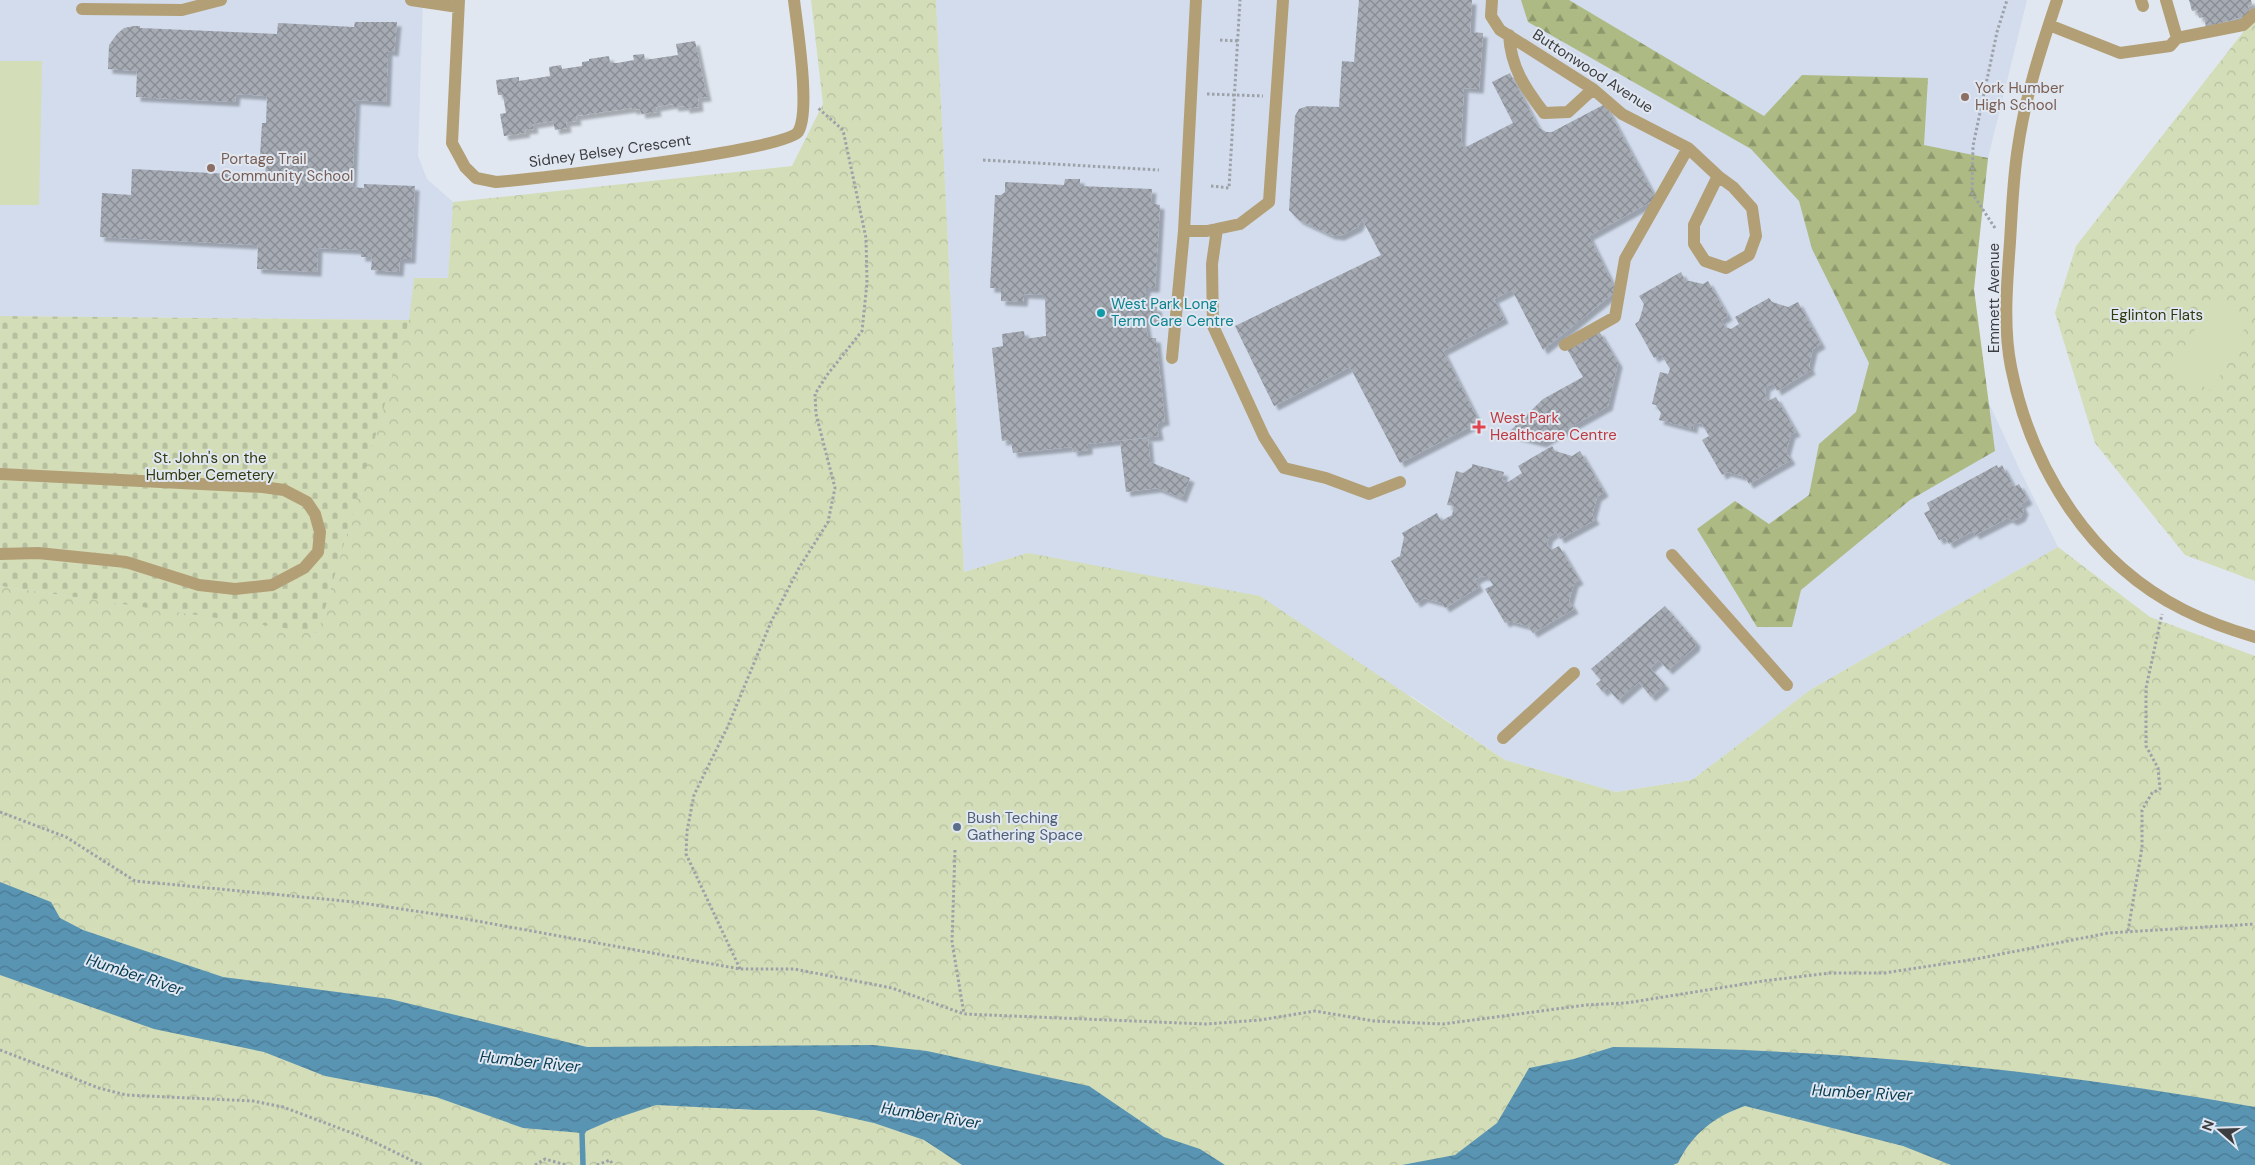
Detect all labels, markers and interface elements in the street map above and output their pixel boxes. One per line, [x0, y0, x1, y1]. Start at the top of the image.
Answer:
street label: Buttonwood Avenue [1529, 24, 1657, 118]
place label: York Humber High School [1975, 78, 2064, 115]
marker: York Humber High School [1959, 91, 1971, 103]
street label: Sidney Belsey Crescent [528, 130, 692, 172]
place label: Portage Trail Community School [221, 149, 353, 186]
marker: Portage Trail Community School [205, 162, 217, 174]
street label: Emmett Avenue [1984, 243, 2004, 353]
place label: West Park Long Term Care Centre [1111, 294, 1234, 331]
park label: Eglinton Flats [2111, 305, 2203, 325]
marker: West Park Long Term Care Centre [1095, 307, 1107, 319]
place label: West Park Healthcare Centre [1490, 408, 1617, 445]
marker: West Park Healthcare Centre [1472, 420, 1486, 434]
park label: St. John's on the Humber Cemetery [146, 448, 275, 485]
place label: Bush Teching Gathering Space [967, 808, 1083, 845]
marker: Bush Teching Gathering Space [951, 821, 963, 833]
water label: Humber River [84, 949, 187, 1000]
water label: Humber River [479, 1046, 582, 1077]
water label: Humber River [1811, 1079, 1914, 1106]
water label: Humber River [880, 1097, 983, 1134]
north arrow [2195, 1105, 2245, 1155]
text: N [2198, 1118, 2218, 1133]

